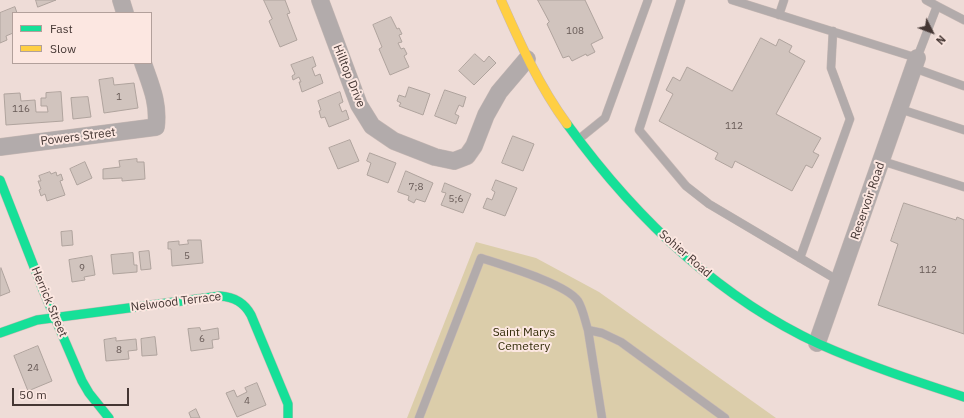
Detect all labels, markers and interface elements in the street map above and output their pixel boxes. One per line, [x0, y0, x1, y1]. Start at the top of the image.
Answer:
legend [12, 12, 152, 64]
north arrow [912, 12, 952, 52]
text: Fast [50, 21, 73, 36]
house number: 108 [566, 25, 584, 37]
text: N [933, 32, 949, 48]
text: Slow [50, 41, 76, 56]
street label: Hilltop Drive [330, 43, 368, 109]
house number: 1 [116, 91, 122, 103]
house number: 116 [12, 103, 30, 115]
house number: 112 [725, 120, 743, 132]
street label: Powers Street [40, 125, 116, 149]
street label: Reservoir Road [848, 160, 888, 242]
house number: 7;8 [409, 181, 423, 193]
house number: 5;6 [449, 193, 463, 205]
street label: Sohier Road [656, 227, 714, 281]
house number: 5 [184, 250, 190, 262]
house number: 9 [79, 262, 85, 274]
house number: 112 [919, 264, 937, 276]
street label: Herrick Street [28, 265, 70, 339]
street label: Nelwood Terrace [130, 289, 222, 315]
park label: Saint Marys Cemetery [493, 326, 555, 354]
house number: 6 [199, 333, 205, 345]
house number: 8 [116, 344, 122, 356]
house number: 24 [27, 362, 39, 374]
scale bar [14, 380, 131, 406]
text: 50 m [19, 387, 47, 402]
house number: 4 [244, 395, 250, 407]

